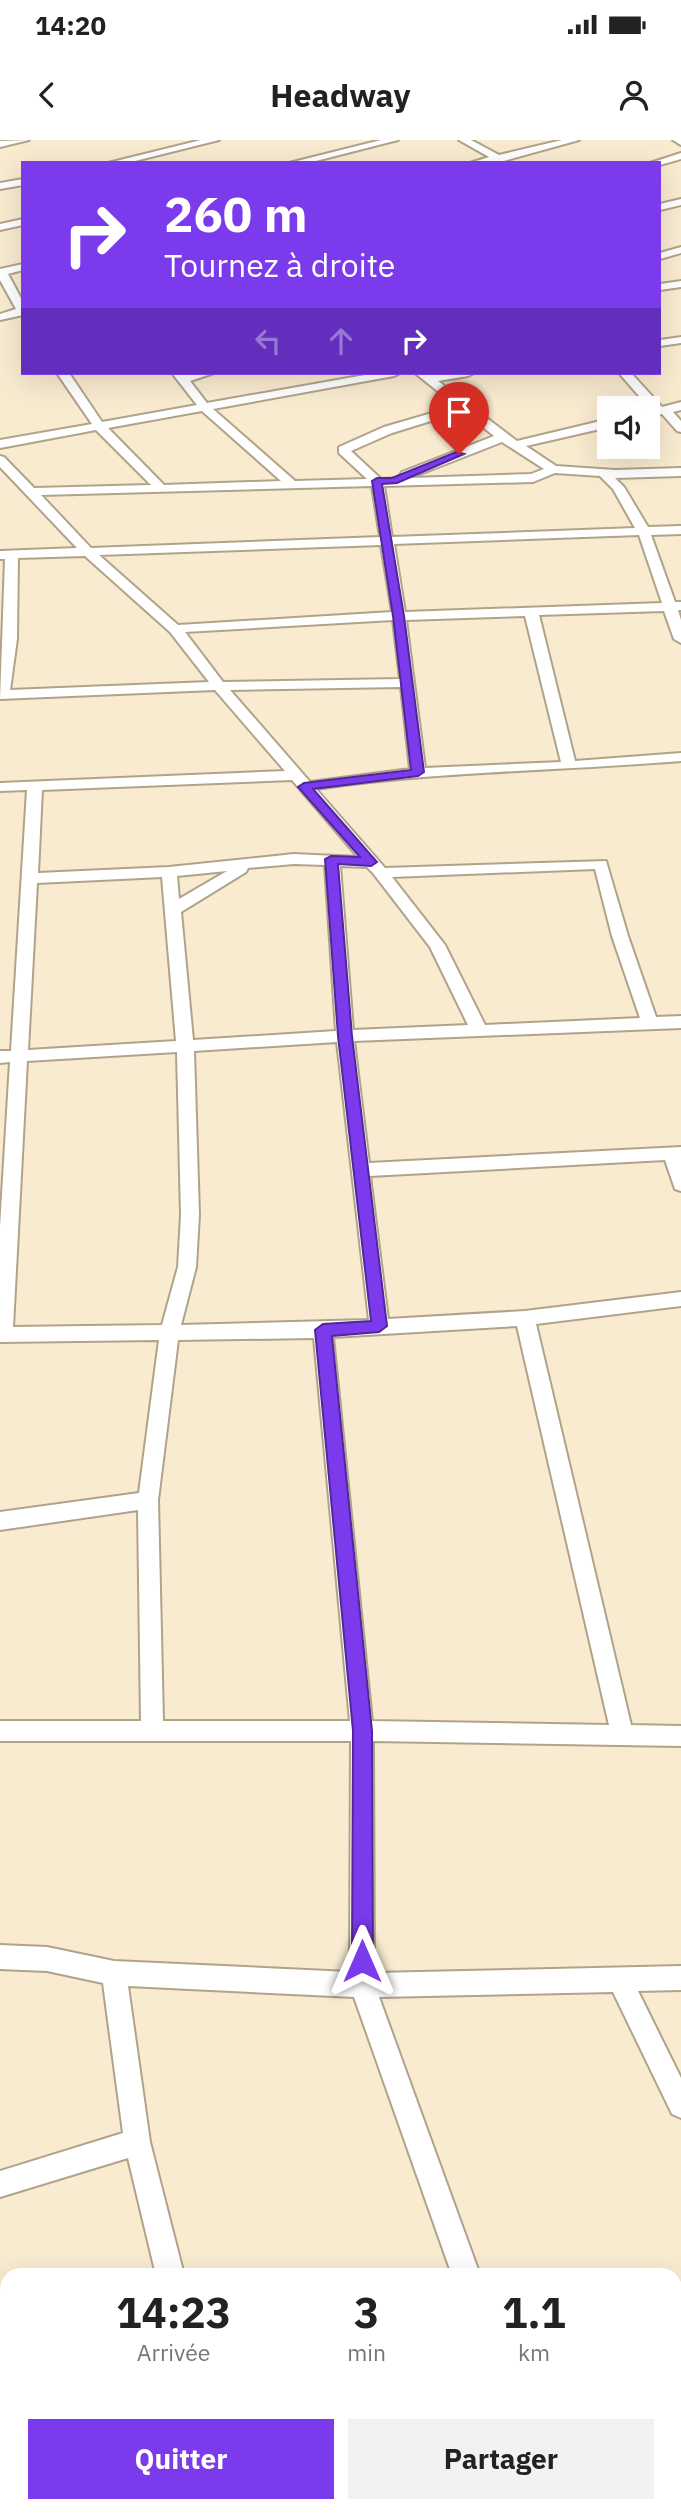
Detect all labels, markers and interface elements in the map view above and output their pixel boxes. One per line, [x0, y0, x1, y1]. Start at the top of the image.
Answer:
text: 14:20 [35, 8, 106, 42]
text: Headway [270, 74, 411, 116]
icon: back [28, 76, 66, 114]
icon: person [615, 76, 653, 114]
text: 260 m [164, 182, 308, 245]
icon: right [49, 189, 140, 280]
text: Tournez à droite [164, 244, 395, 286]
icon: left [249, 322, 287, 360]
icon: ahead [322, 322, 360, 360]
icon: right [395, 322, 433, 360]
pin [429, 382, 489, 454]
icon: arrive [440, 393, 478, 431]
map controls [597, 396, 660, 459]
button: sound [597, 396, 660, 459]
position arrow [325, 1924, 399, 1998]
text: 14:23 [116, 2285, 231, 2340]
text: 3 [354, 2285, 379, 2340]
text: 1.1 [502, 2285, 566, 2340]
text: Arrivée [137, 2337, 210, 2367]
text: min [347, 2337, 386, 2367]
text: km [518, 2337, 550, 2367]
button: Quitter [28, 2419, 334, 2499]
button: Partager [348, 2419, 654, 2499]

